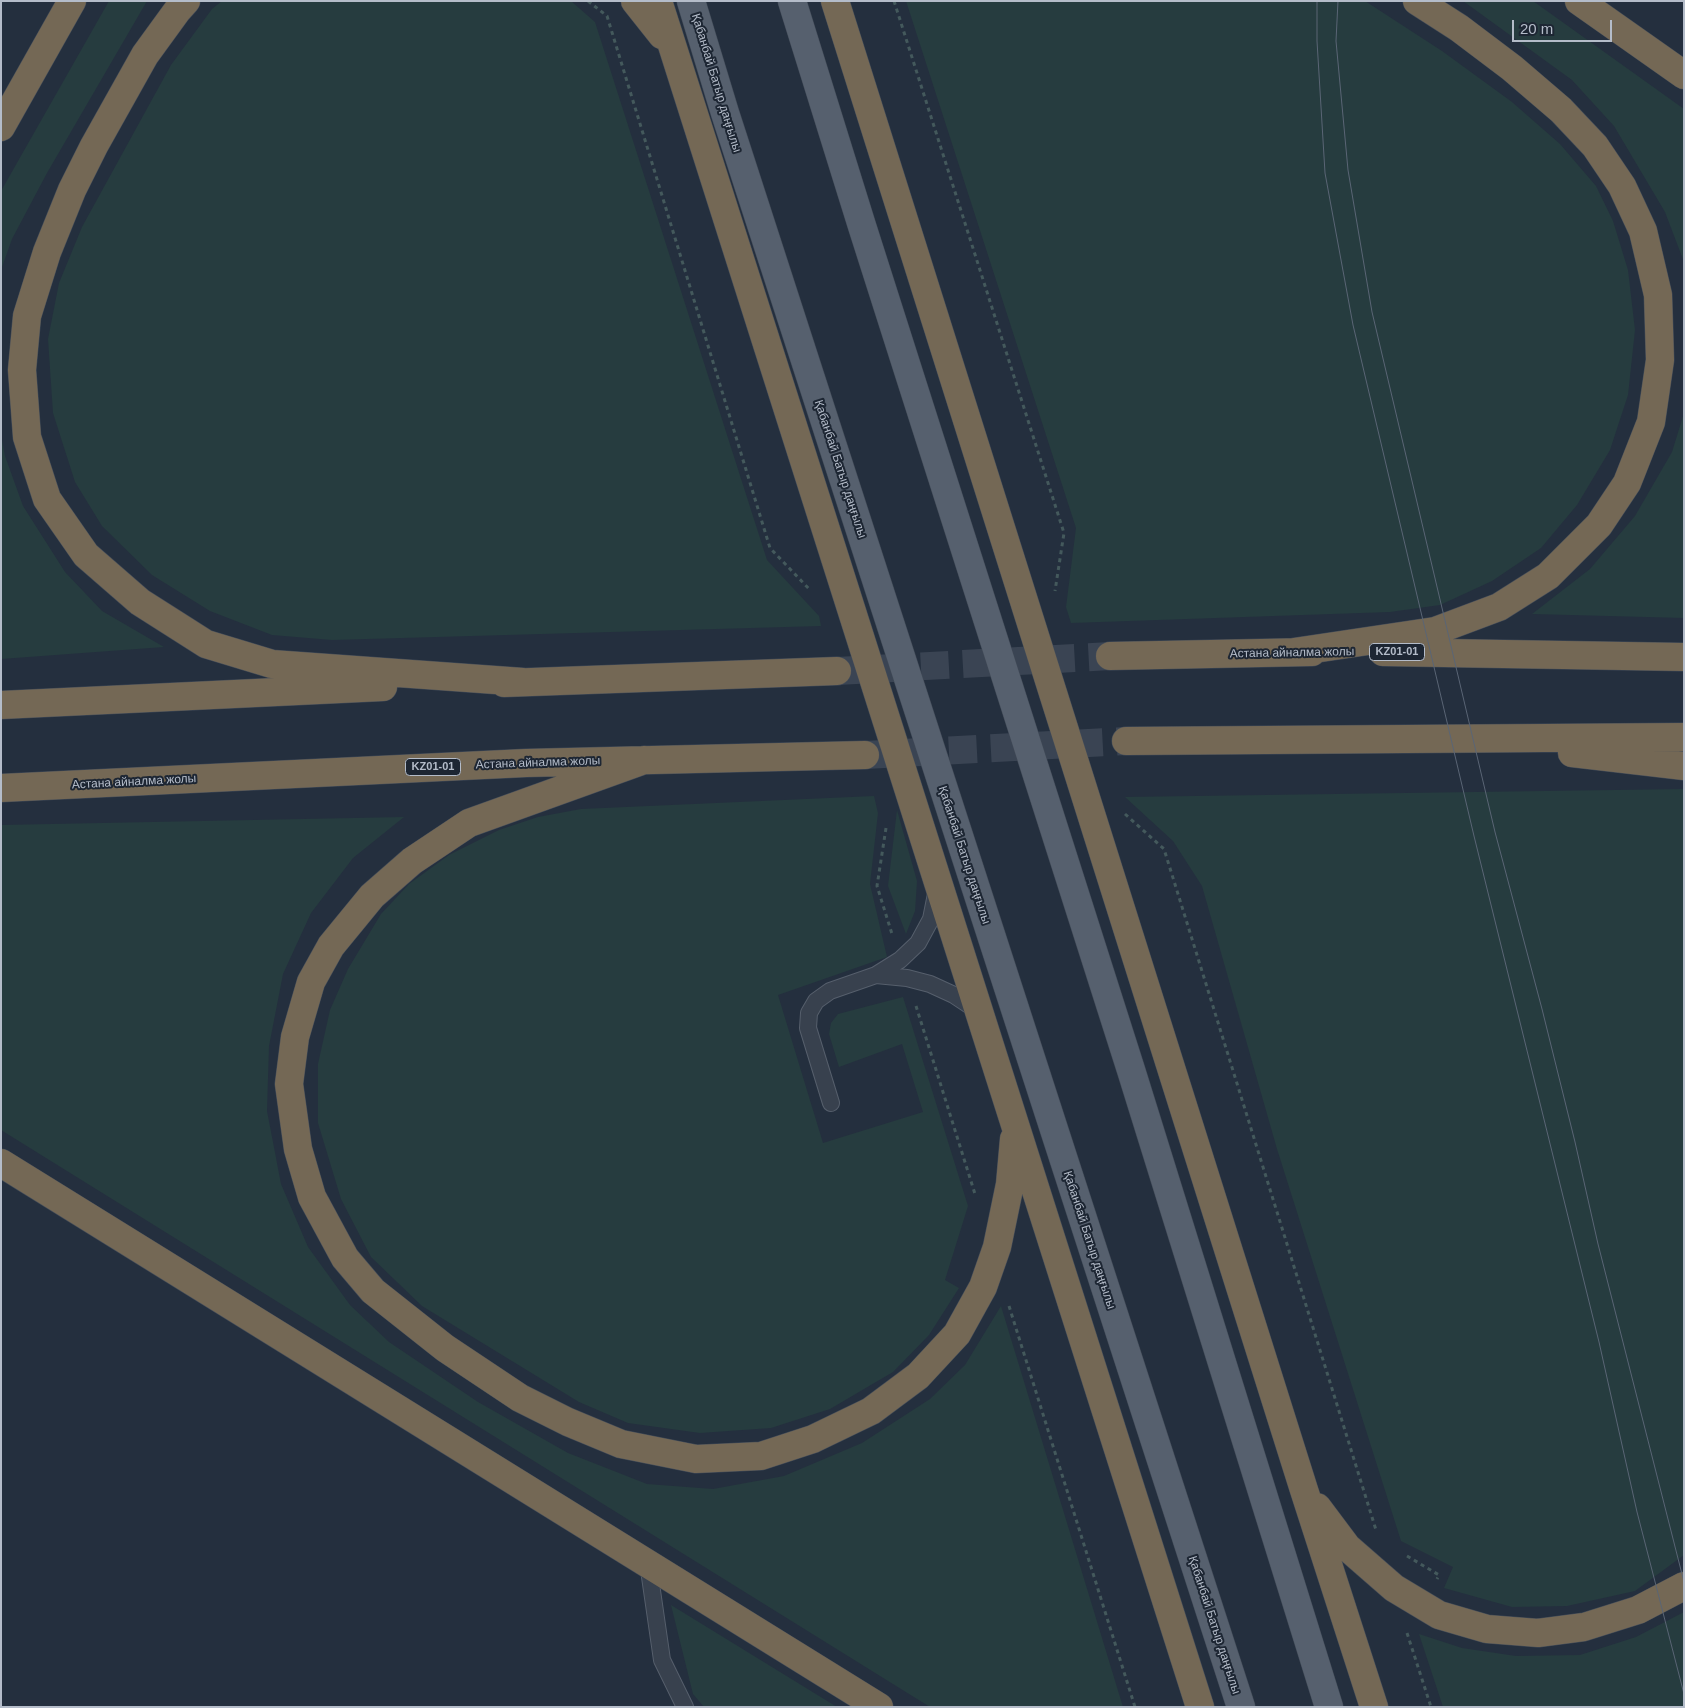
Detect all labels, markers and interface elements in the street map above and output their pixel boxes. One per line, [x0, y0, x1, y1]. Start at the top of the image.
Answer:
scale bar [1515, 10, 1615, 42]
street label: Қабанбай Батыр даңғылы [688, 12, 744, 154]
text: 20 m [1520, 20, 1553, 37]
street label: Қабанбай Батыр даңғылы [811, 398, 869, 540]
road number: KZ01-01 [1370, 644, 1424, 660]
street label: Астана айналма жолы [1230, 645, 1354, 661]
street label: Астана айналма жолы [475, 754, 601, 772]
road number: KZ01-01 [406, 759, 460, 776]
street label: Астана айналма жолы [71, 772, 197, 792]
street label: Қабанбай Батыр даңғылы [935, 784, 993, 926]
street label: Қабанбай Батыр даңғылы [1060, 1169, 1118, 1311]
street label: Қабанбай Батыр даңғылы [1185, 1554, 1243, 1696]

